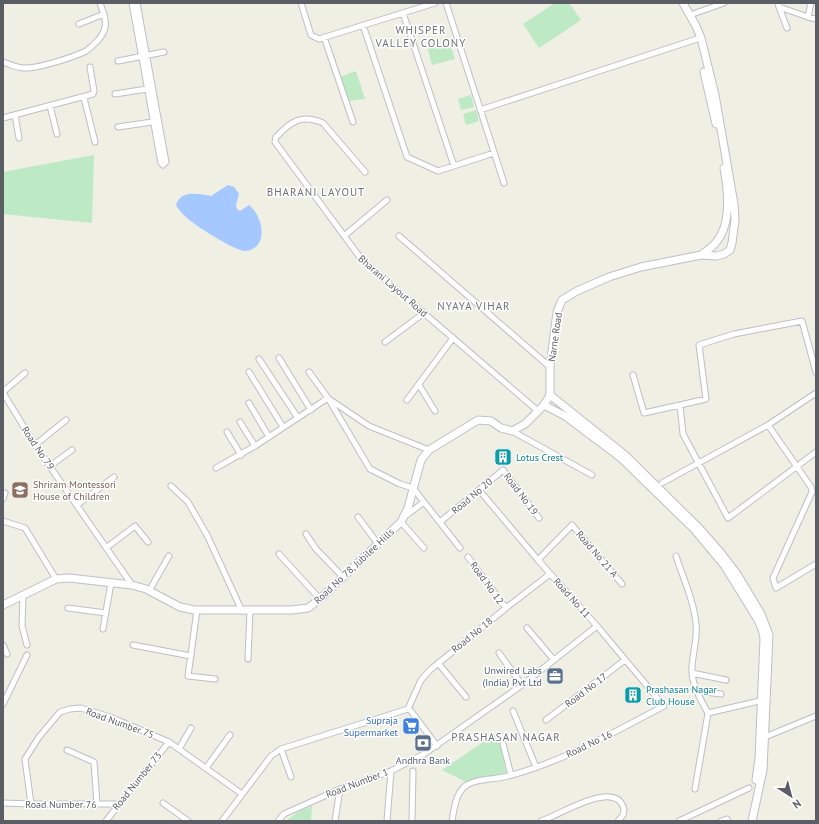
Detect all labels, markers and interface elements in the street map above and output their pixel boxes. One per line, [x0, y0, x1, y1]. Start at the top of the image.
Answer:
district label: WHISPER VALLEY COLONY [375, 23, 466, 50]
district label: BHARANI LAYOUT [267, 185, 365, 199]
street label: Bharani Layout Road [356, 252, 430, 320]
district label: NYAYA VIHAR [437, 299, 511, 313]
street label: Narne Road [545, 312, 565, 362]
street label: Road No 79 [19, 424, 57, 472]
building icon: Lotus Crest [493, 447, 513, 467]
place label: Lotus Crest [516, 451, 564, 464]
street label: Road No 19 [501, 470, 541, 518]
street label: Road No 20 [449, 475, 496, 517]
place label: Shriram Montessori House of Children [33, 478, 116, 503]
school or university icon: Shriram Montessori House of Children [10, 480, 30, 500]
street label: Road No 78, Jubilee Hills [311, 525, 397, 607]
street label: Road No 21 A [573, 528, 621, 580]
street label: Road No 12 [467, 559, 507, 607]
street label: Road No 11 [551, 575, 593, 621]
street label: Road No 18 [449, 614, 495, 656]
place label: Unwired Labs (India) Pvt Ltd [482, 664, 542, 689]
office icon: Unwired Labs (India) Pvt Ltd [545, 666, 565, 686]
street label: Road No 17 [562, 670, 610, 710]
place label: Prashasan Nagar Club House [646, 683, 718, 708]
building icon: Prashasan Nagar Club House [623, 685, 643, 705]
street label: Road Number 75 [84, 705, 156, 741]
place label: Supraja Supermarket [344, 714, 399, 739]
supermarket icon: Supraja Supermarket [401, 716, 421, 736]
street label: Road No 16 [564, 727, 614, 761]
district label: PRASHASAN NAGAR [451, 730, 561, 744]
bank icon: Andhra Bank [413, 733, 433, 753]
street label: Road Number 73 [109, 749, 165, 813]
place label: Andhra Bank [396, 754, 450, 767]
street label: Road Number 1 [324, 765, 390, 801]
north arrow [771, 776, 811, 816]
text: N [790, 796, 804, 812]
street label: Road Number 76 [25, 798, 97, 811]

